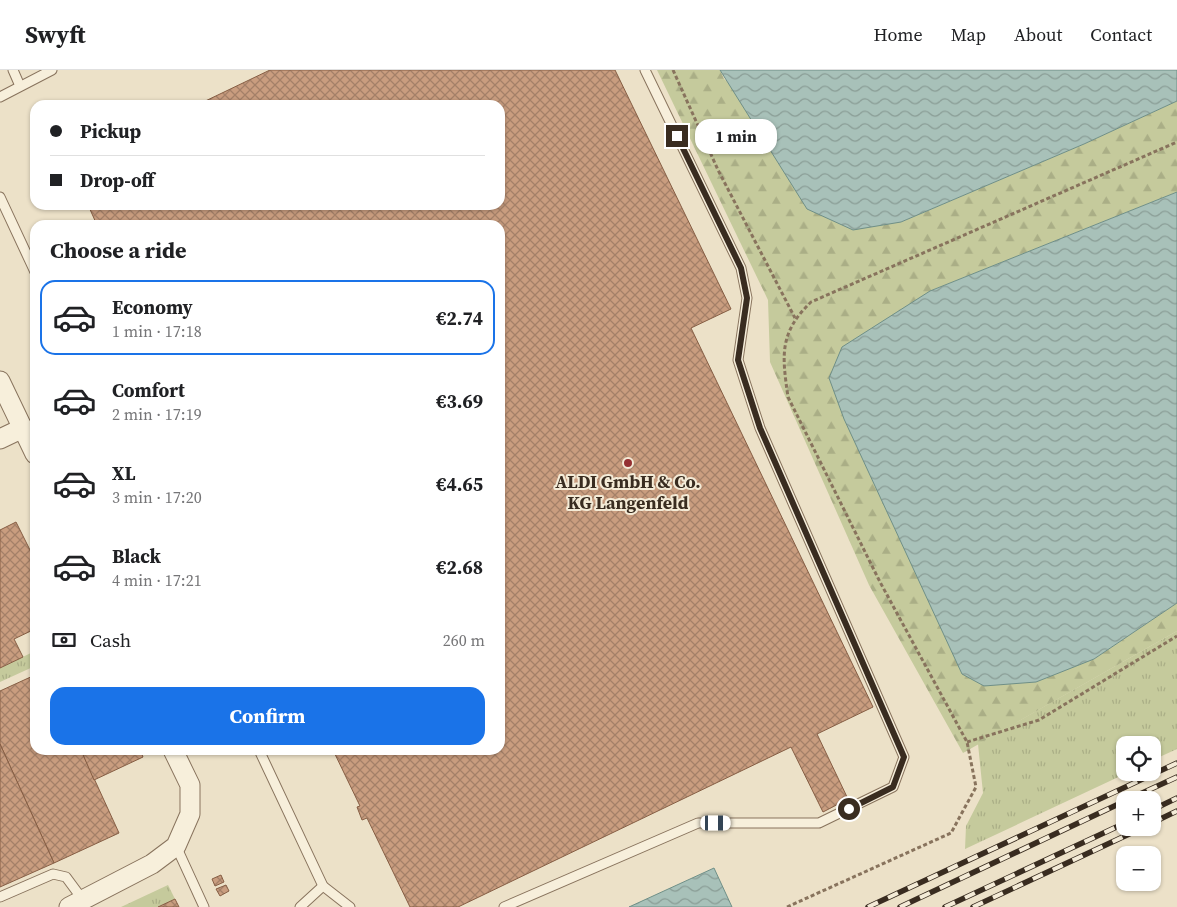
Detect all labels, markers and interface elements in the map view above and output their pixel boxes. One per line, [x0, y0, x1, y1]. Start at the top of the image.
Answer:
text: Swyft [25, 18, 86, 51]
text: Home [874, 22, 923, 47]
text: Map [951, 22, 986, 47]
text: About [1014, 22, 1062, 47]
text: Contact [1090, 22, 1152, 47]
text: Pickup [80, 118, 141, 144]
callout: 1 min [694, 118, 777, 154]
route end [666, 125, 688, 147]
text: 1 min [715, 125, 757, 147]
text: Drop-off [80, 167, 154, 193]
text: Choose a ride [50, 235, 187, 265]
text: Economy [112, 294, 193, 320]
icon: car [52, 295, 97, 340]
text: €2.74 [436, 305, 483, 331]
text: 1 min · 17:18 [112, 320, 202, 342]
text: Comfort [112, 377, 185, 403]
icon: car [52, 378, 97, 423]
text: €3.69 [436, 388, 483, 414]
text: 2 min · 17:19 [112, 403, 202, 425]
marker: ALDI GmbH & Co. KG Langenfeld [622, 457, 634, 469]
text: XL [112, 460, 135, 486]
icon: car [52, 461, 97, 506]
place label: ALDI GmbH & Co. KG Langenfeld [555, 469, 701, 515]
text: €4.65 [436, 471, 483, 497]
text: 3 min · 17:20 [112, 486, 202, 508]
text: Black [112, 543, 161, 569]
icon: car [52, 544, 97, 589]
text: €2.68 [436, 554, 483, 580]
text: 4 min · 17:21 [112, 569, 202, 591]
icon: cash [50, 626, 78, 654]
text: Cash [90, 627, 131, 653]
text: 260 m [443, 629, 485, 651]
button: Confirm [50, 687, 485, 745]
map controls [1116, 736, 1161, 891]
button: locate [1116, 736, 1161, 781]
button: + [1116, 791, 1161, 836]
route start [838, 798, 860, 820]
car [701, 816, 731, 831]
button: − [1116, 846, 1161, 891]

